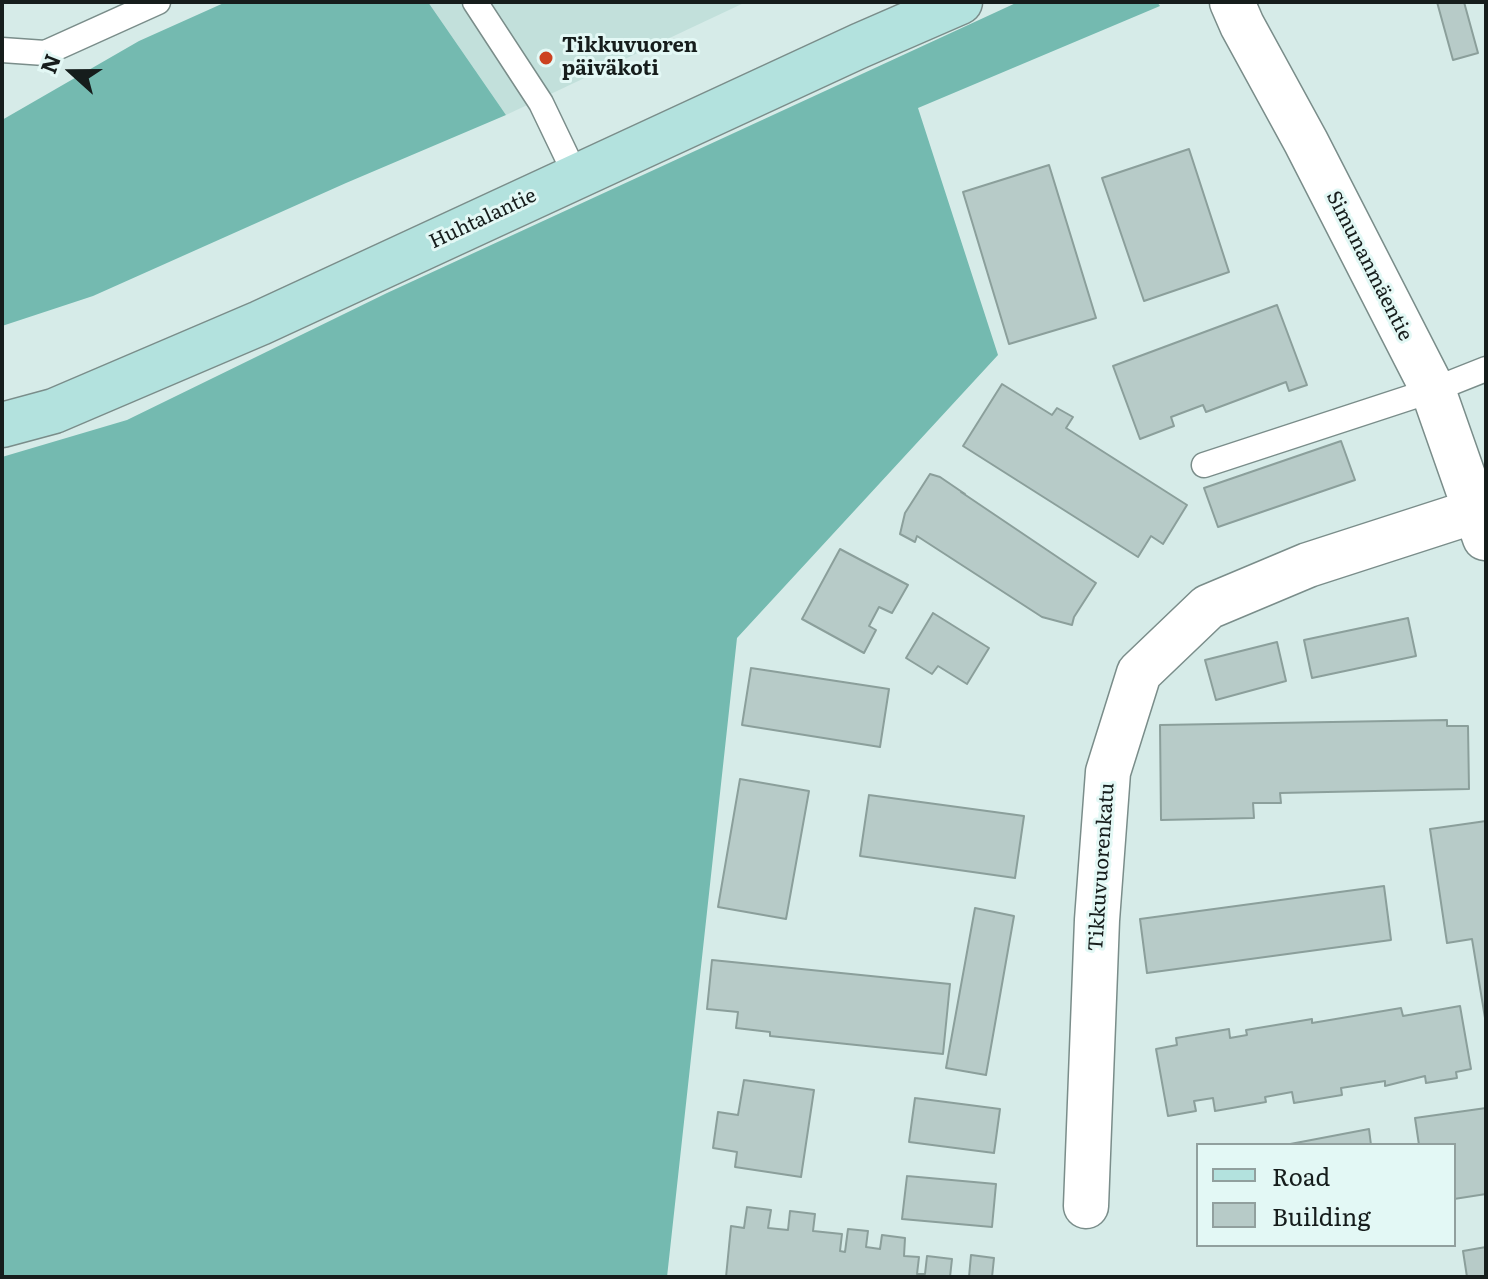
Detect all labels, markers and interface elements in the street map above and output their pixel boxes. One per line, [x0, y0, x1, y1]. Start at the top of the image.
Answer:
north arrow [32, 32, 112, 112]
place label: Tikkuvuoren päiväkoti [562, 34, 698, 81]
text: N [30, 49, 68, 78]
marker: Tikkuvuoren päiväkoti [537, 49, 555, 67]
street label: Huhtalantie [426, 184, 540, 254]
street label: Simunanmäentie [1321, 187, 1417, 345]
street label: Tikkuvuorenkatu [1084, 782, 1120, 952]
legend [1196, 1143, 1456, 1247]
text: Road [1272, 1158, 1330, 1193]
text: Building [1272, 1198, 1371, 1233]

